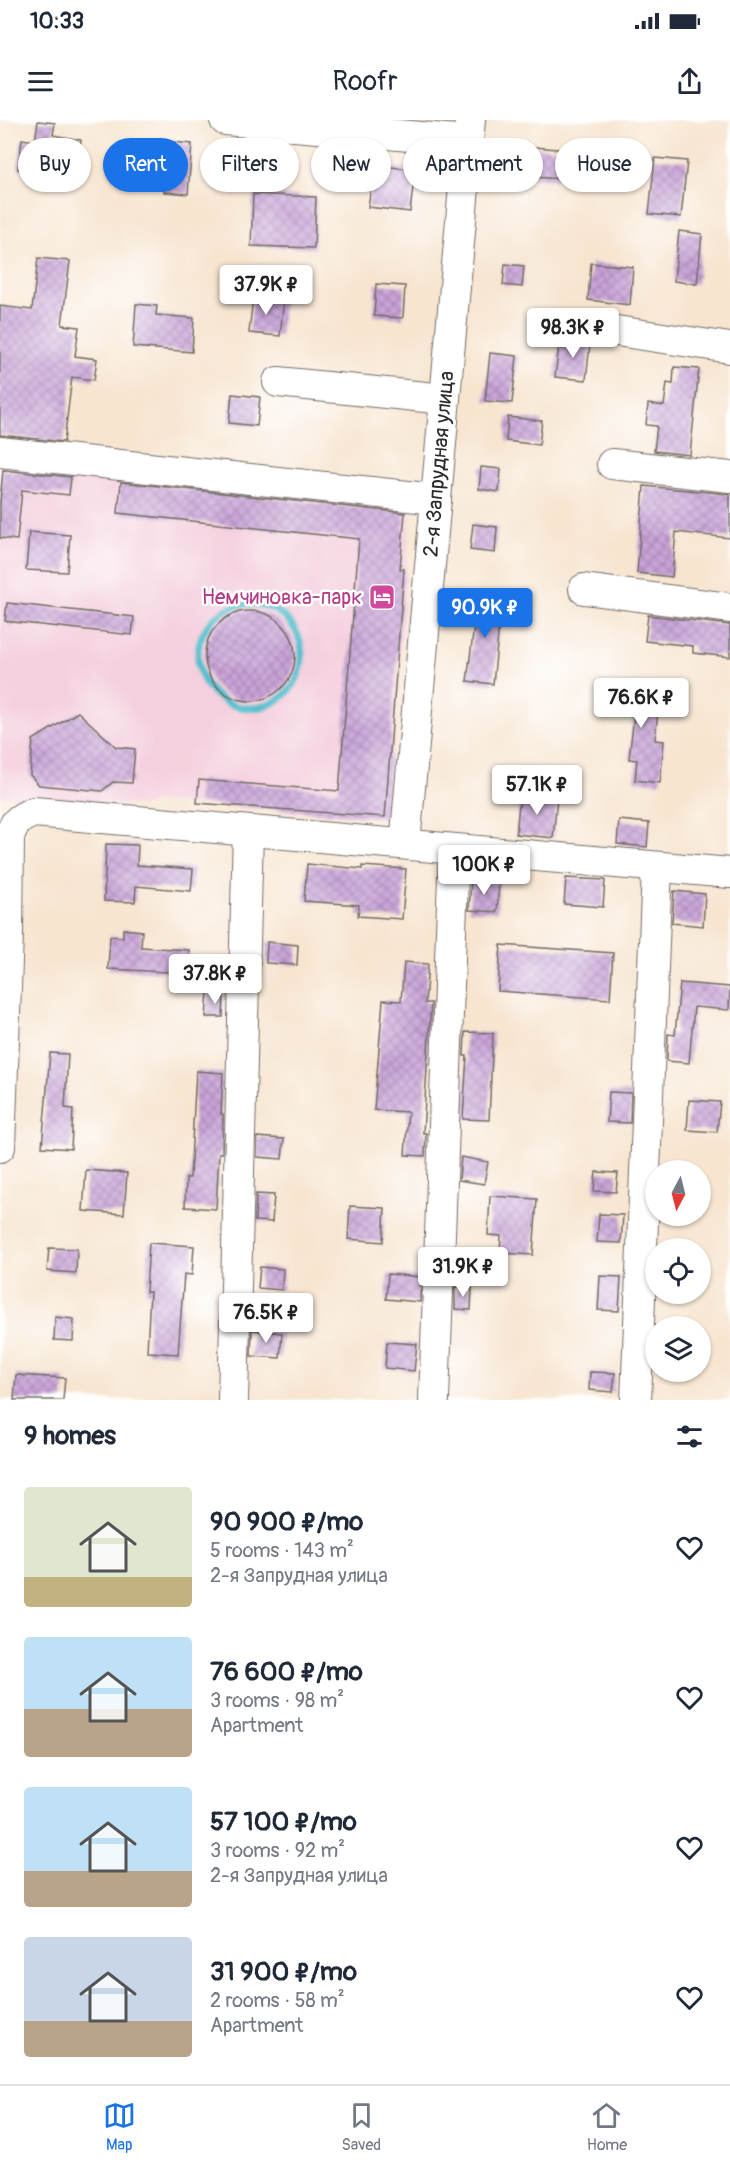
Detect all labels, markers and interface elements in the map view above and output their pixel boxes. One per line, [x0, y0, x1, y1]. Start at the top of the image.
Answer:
text: 10:33 [30, 7, 84, 35]
icon: menu [24, 65, 57, 98]
text: Roofr [332, 65, 398, 98]
icon: share [673, 65, 706, 98]
chip: Buy [18, 138, 91, 192]
chip: Rent [103, 138, 188, 192]
chip: Filters [200, 138, 299, 192]
chip: New [311, 138, 391, 192]
chip: Apartment [403, 138, 543, 192]
chip: House [555, 138, 652, 192]
pin: 37.9K ₽ [211, 265, 321, 316]
text: 37.9K ₽ [234, 272, 298, 297]
pin: 98.3K ₽ [518, 308, 628, 359]
text: 98.3K ₽ [541, 315, 605, 340]
street label: 2-я Запрудная улица [417, 370, 461, 558]
hotel icon: Немчиновка-парк [367, 582, 397, 612]
place label: Немчиновка-парк [202, 584, 362, 611]
pin: 90.9K ₽ [430, 588, 540, 639]
text: 90.9K ₽ [451, 595, 519, 620]
pin: 76.6K ₽ [586, 678, 696, 729]
text: 76.6K ₽ [608, 685, 674, 710]
pin: 57.1K ₽ [482, 765, 592, 816]
text: 57.1K ₽ [506, 772, 568, 797]
pin: 100K ₽ [435, 845, 533, 896]
text: 100K ₽ [452, 852, 516, 877]
pin: 37.8K ₽ [160, 954, 270, 1005]
text: 37.8K ₽ [183, 961, 247, 986]
north arrow [645, 1160, 711, 1226]
map controls [645, 1160, 711, 1382]
button: locate [645, 1238, 711, 1304]
pin: 31.9K ₽ [408, 1247, 518, 1298]
text: 31.9K ₽ [432, 1254, 494, 1279]
pin: 76.5K ₽ [211, 1293, 321, 1344]
text: 76.5K ₽ [233, 1300, 299, 1325]
button: layers [645, 1316, 711, 1382]
text: 9 homes [24, 1420, 116, 1452]
icon: filters [673, 1420, 706, 1453]
text: 90 900 ₽/mo [210, 1506, 363, 1538]
icon: home [72, 1511, 144, 1583]
icon: heart [673, 1531, 706, 1564]
text: 5 rooms · 143 m² [210, 1538, 354, 1563]
text: 2-я Запрудная улица [210, 1563, 388, 1588]
text: 76 600 ₽/mo [210, 1656, 363, 1688]
icon: home [72, 1661, 144, 1733]
icon: heart [673, 1681, 706, 1714]
text: 3 rooms · 98 m² [210, 1688, 344, 1713]
text: Apartment [210, 1713, 303, 1738]
text: 57 100 ₽/mo [210, 1806, 357, 1838]
icon: home [72, 1811, 144, 1883]
icon: heart [673, 1831, 706, 1864]
text: 3 rooms · 92 m² [210, 1838, 345, 1863]
text: 2-я Запрудная улица [210, 1863, 388, 1888]
text: 31 900 ₽/mo [210, 1956, 357, 1988]
icon: home [72, 1961, 144, 2033]
icon: heart [673, 1981, 706, 2014]
text: 2 rooms · 58 m² [210, 1988, 345, 2013]
text: Apartment [210, 2013, 303, 2038]
tab: Map [103, 2099, 136, 2155]
tab: Saved [341, 2099, 381, 2155]
tab: Home [587, 2099, 627, 2155]

